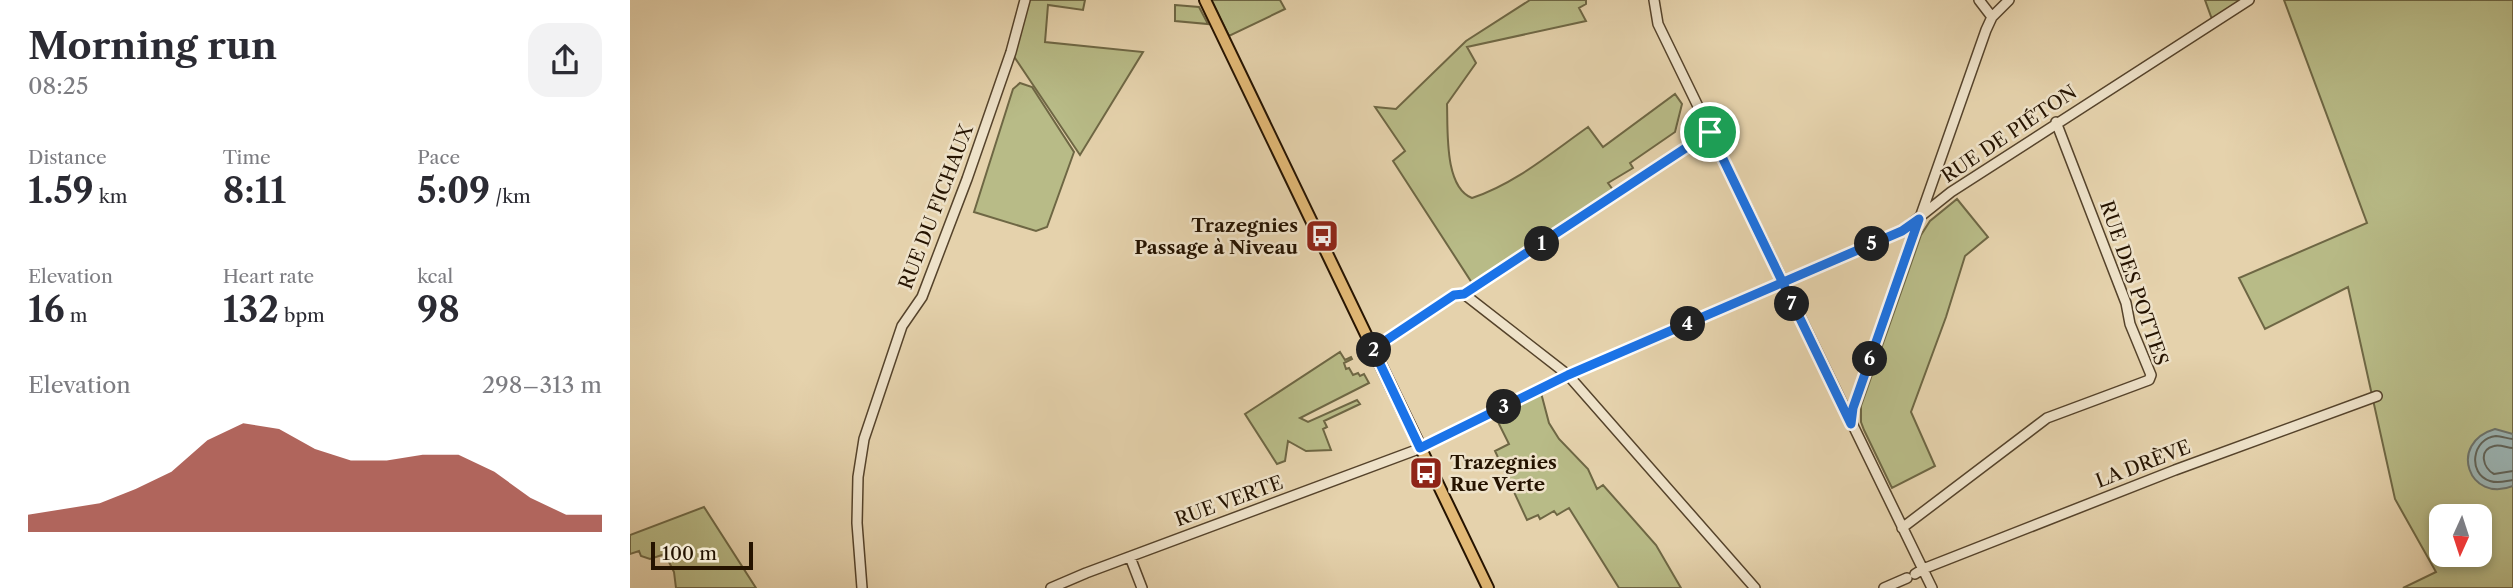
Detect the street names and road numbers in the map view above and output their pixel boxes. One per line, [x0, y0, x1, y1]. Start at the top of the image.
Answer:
street label: RUE DE PIÉTON [1937, 80, 2081, 188]
street label: RUE DU FICHAUX [894, 120, 978, 293]
street label: RUE DES POTTES [2095, 198, 2173, 368]
street label: LA DRÈVE [2092, 435, 2194, 493]
street label: RUE VERTE [1172, 471, 1286, 531]

